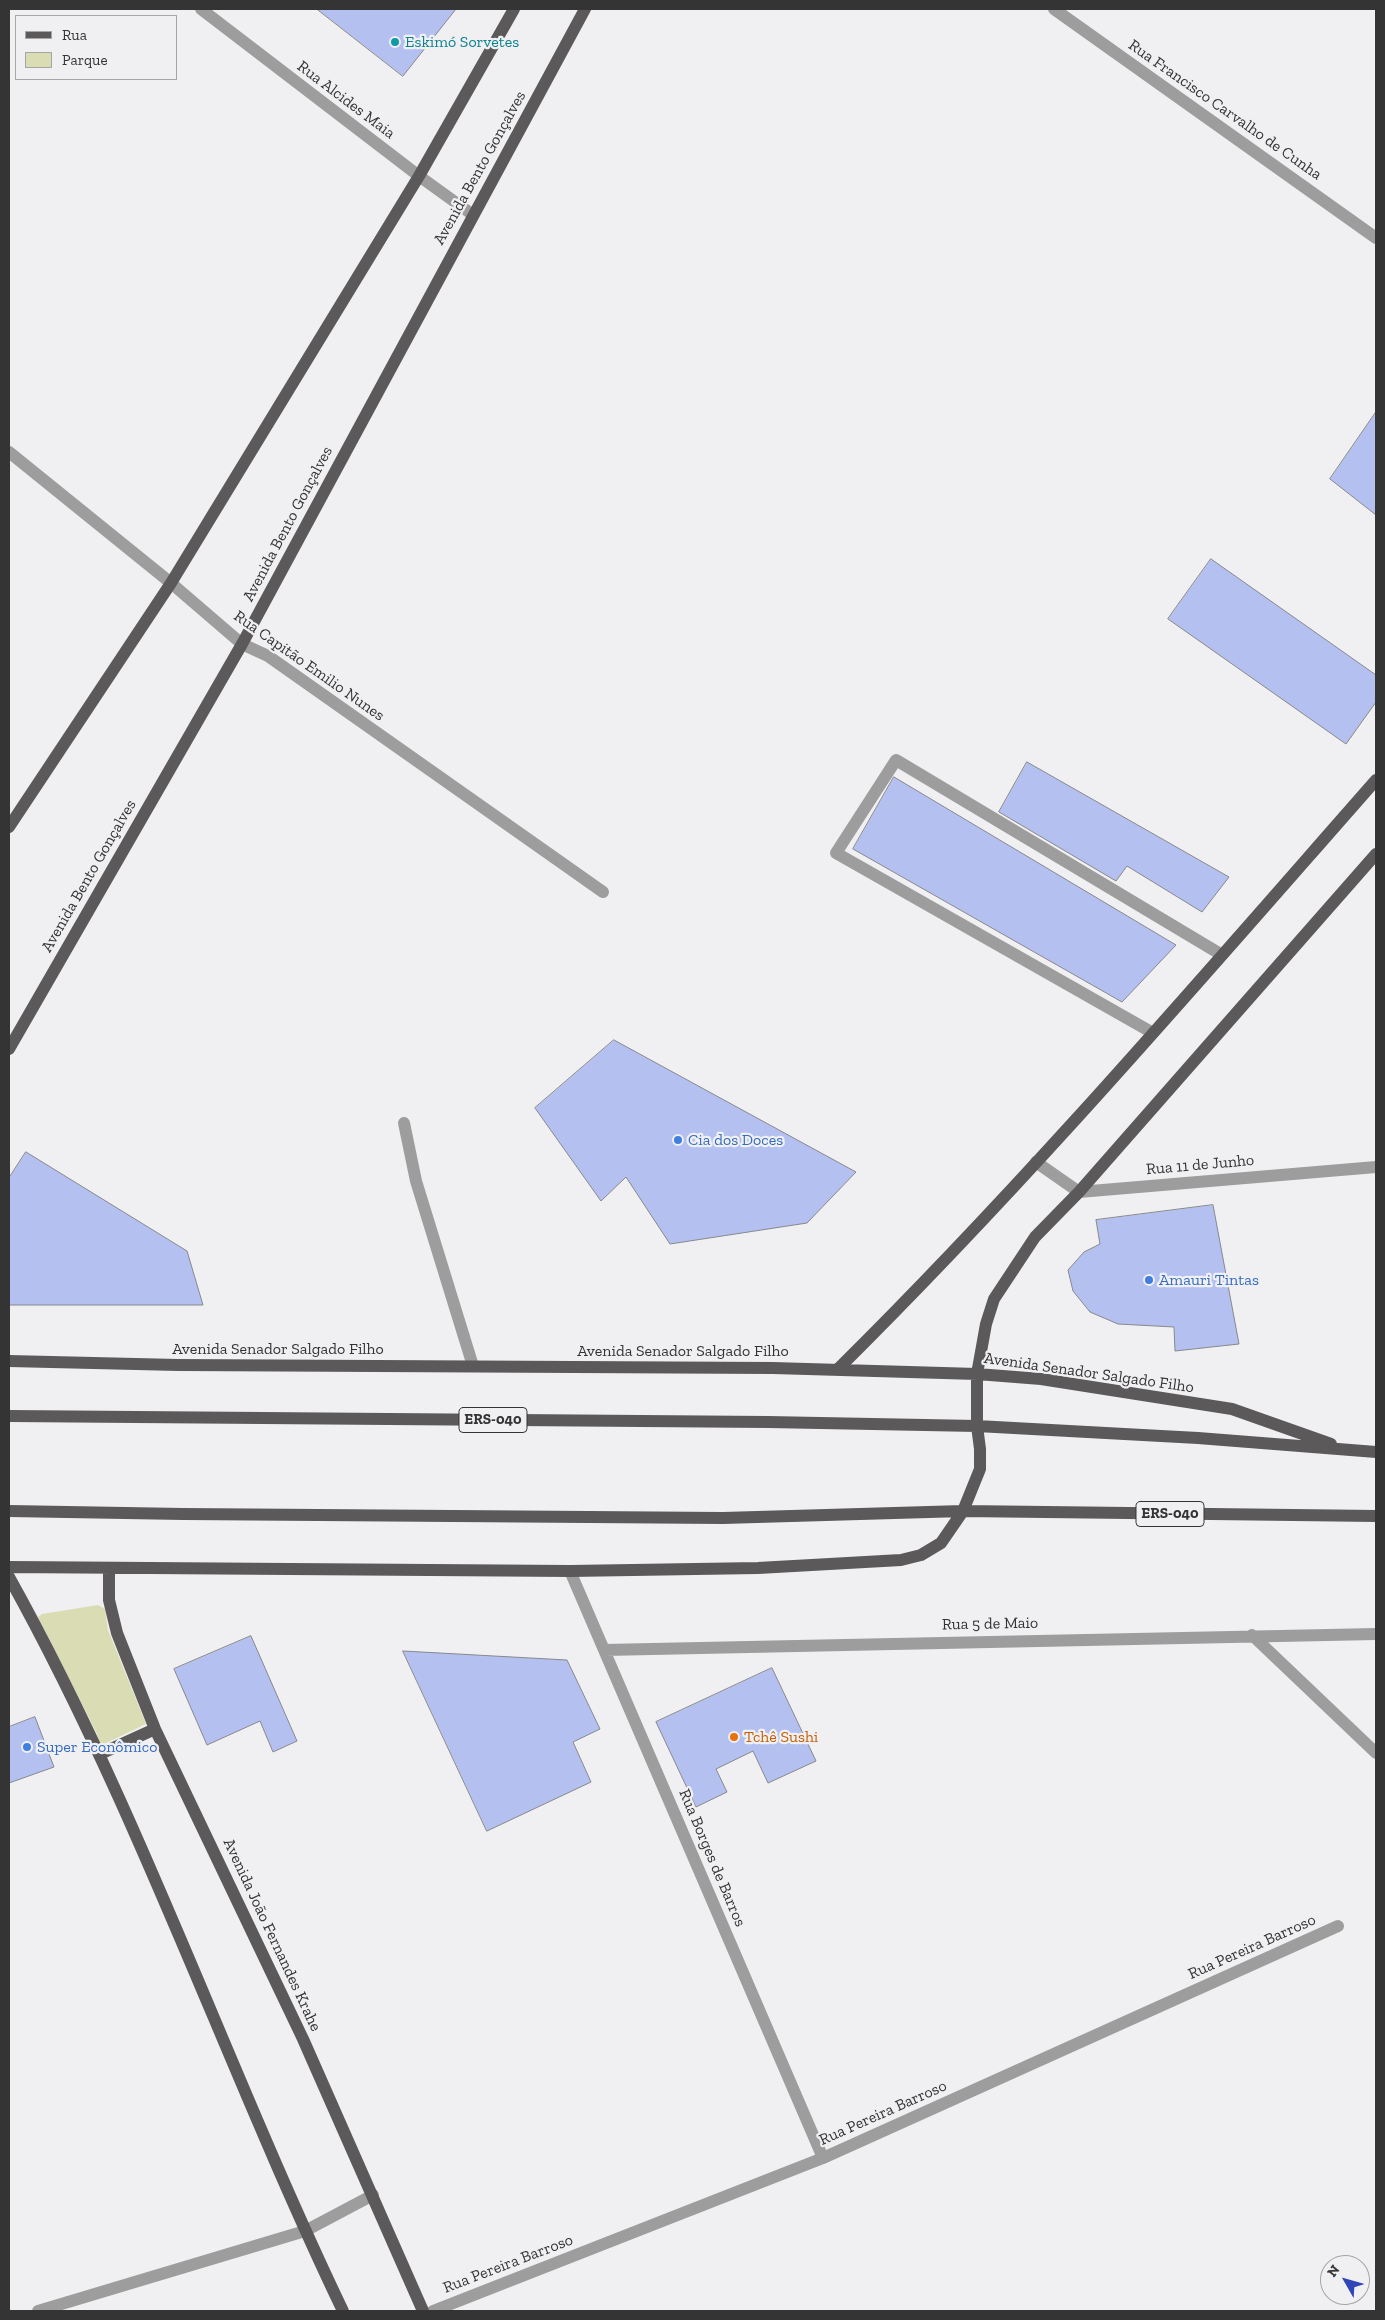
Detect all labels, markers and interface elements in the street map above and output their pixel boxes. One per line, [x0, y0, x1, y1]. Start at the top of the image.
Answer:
legend [15, 15, 178, 80]
text: Rua [62, 26, 87, 44]
place label: Eskimó Sorvetes [405, 32, 519, 52]
marker: Eskimó Sorvetes [389, 36, 401, 48]
street label: Rua Francisco Carvalho de Cunha [1125, 36, 1325, 184]
text: Parque [62, 51, 108, 69]
street label: Rua Alcides Maia [293, 57, 399, 143]
street label: Avenida Bento Gonçalves [430, 88, 530, 248]
street label: Avenida Bento Gonçalves [239, 443, 337, 605]
street label: Rua Capitão Emilio Nunes [230, 607, 388, 725]
street label: Avenida Bento Gonçalves [37, 796, 141, 956]
place label: Cia dos Doces [688, 1130, 783, 1150]
marker: Cia dos Doces [672, 1134, 684, 1146]
street label: Rua 11 de Junho [1145, 1151, 1255, 1179]
place label: Amauri Tintas [1159, 1270, 1259, 1290]
marker: Amauri Tintas [1143, 1274, 1155, 1286]
street label: Avenida Senador Salgado Filho [172, 1339, 384, 1359]
street label: Avenida Senador Salgado Filho [577, 1341, 789, 1361]
street label: Avenida Senador Salgado Filho [983, 1349, 1195, 1397]
road number: ERS-040 [459, 1408, 527, 1432]
road number: ERS-040 [1136, 1502, 1204, 1526]
street label: Rua 5 de Maio [942, 1614, 1038, 1634]
place label: Tchê Sushi [744, 1727, 818, 1747]
marker: Tchê Sushi [728, 1731, 740, 1743]
place label: Super Econômico [37, 1737, 157, 1757]
marker: Super Econômico [21, 1741, 33, 1753]
street label: Rua Borges de Barros [674, 1786, 750, 1930]
street label: Avenida João Fernandes Krahe [219, 1836, 325, 2034]
street label: Rua Pereira Barroso [1185, 1910, 1319, 1984]
street label: Rua Pereira Barroso [816, 2076, 950, 2150]
street label: Rua Pereira Barroso [440, 2230, 576, 2298]
north arrow [1320, 2255, 1370, 2305]
text: N [1324, 2262, 1344, 2281]

